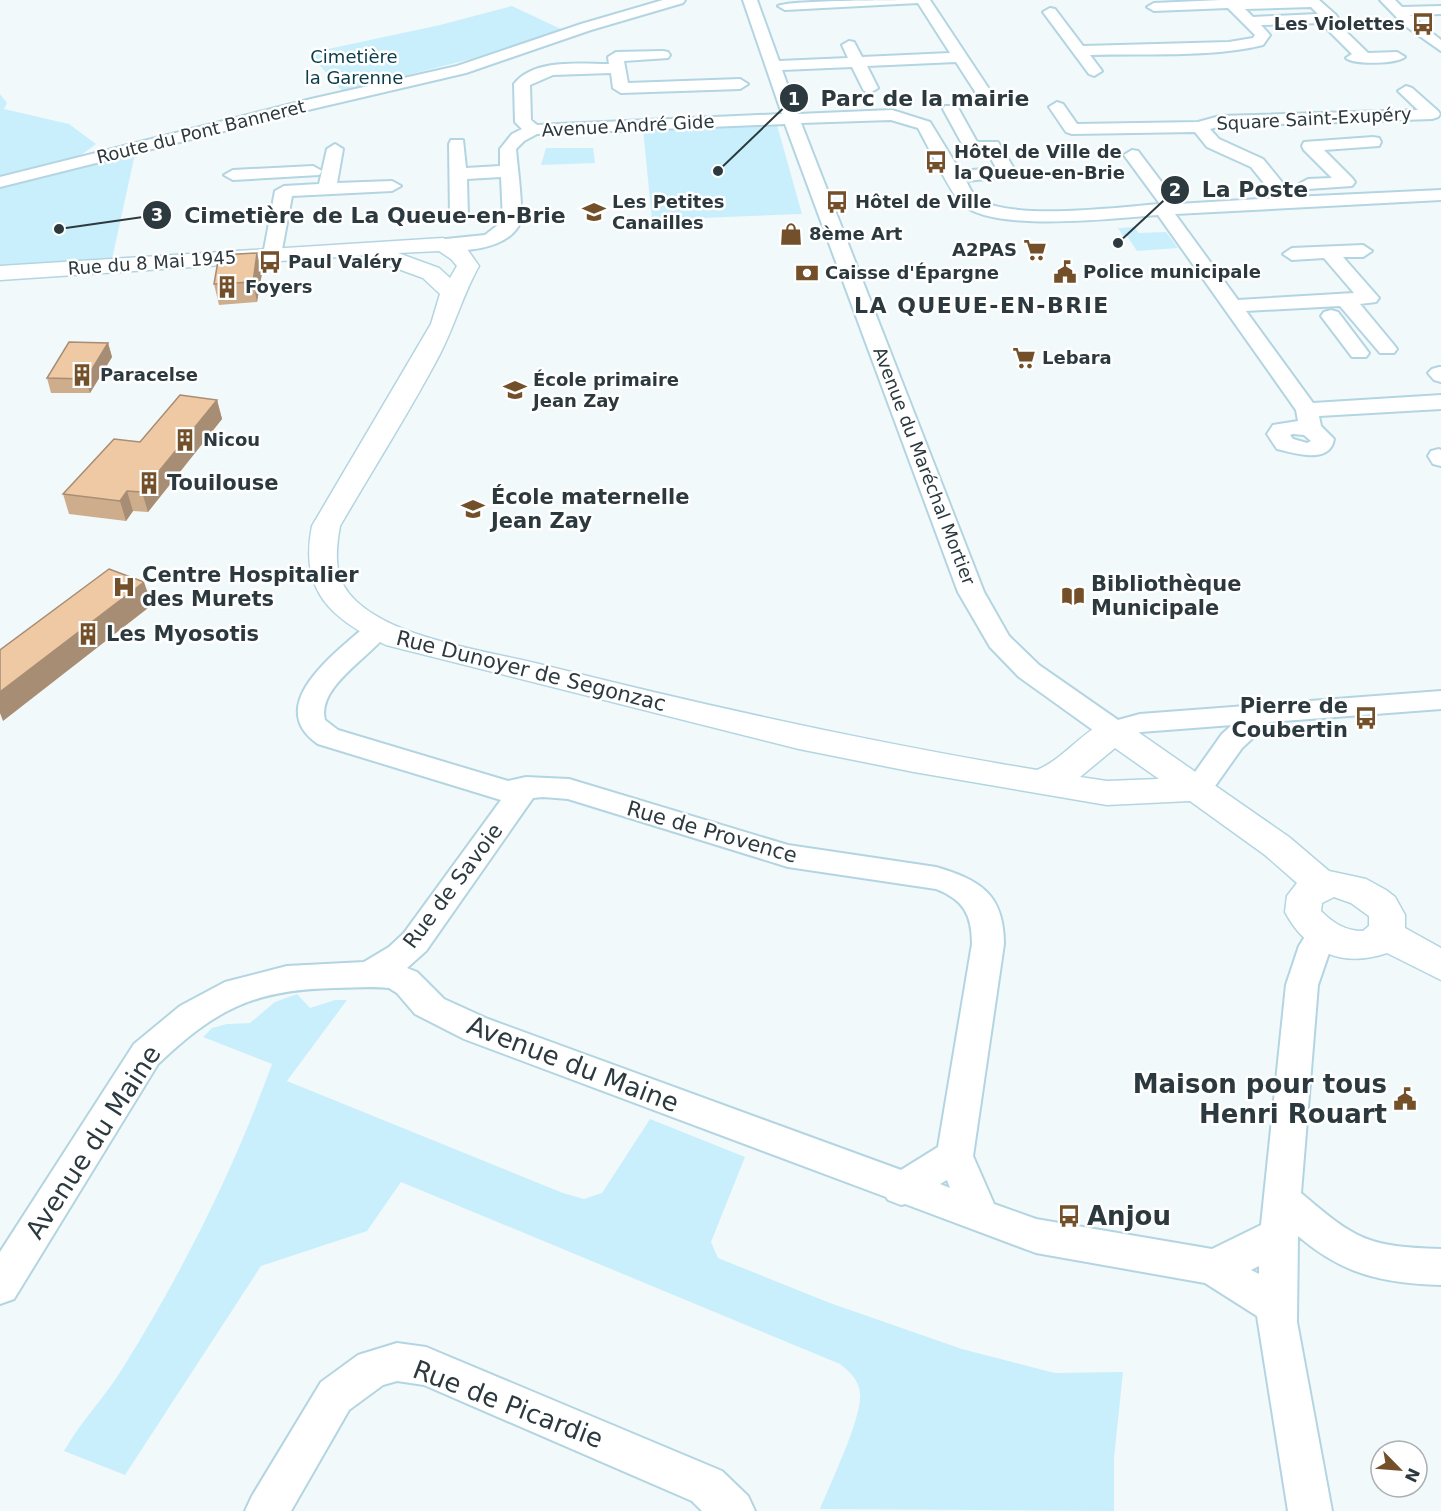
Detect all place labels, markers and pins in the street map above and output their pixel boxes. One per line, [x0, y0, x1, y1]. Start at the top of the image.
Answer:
bus stop icon: Les Violettes [1410, 11, 1436, 37]
place label: Les Violettes [1274, 13, 1405, 34]
callout: Parc de la mairie [779, 78, 1042, 118]
place label: Hôtel de Ville de la Queue-en-Brie [954, 141, 1125, 183]
bus stop icon: Hôtel de Ville de la Queue-en-Brie [923, 149, 949, 175]
callout: La Poste [1160, 170, 1320, 210]
bus stop icon: Hôtel de Ville [824, 189, 850, 215]
place label: Les Petites Canailles [612, 191, 724, 233]
place label: Hôtel de Ville [855, 191, 991, 212]
callout: Cimetière de La Queue-en-Brie [142, 195, 577, 235]
school or university icon: Les Petites Canailles [581, 199, 607, 225]
shop icon: 8ème Art [778, 221, 804, 247]
place label: 8ème Art [809, 223, 903, 244]
supermarket icon: A2PAS [1022, 237, 1048, 263]
place label: A2PAS [952, 239, 1017, 260]
bus stop icon: Paul Valéry [257, 249, 283, 275]
place label: Paul Valéry [288, 251, 402, 272]
public building icon: Police municipale [1052, 259, 1078, 285]
bank icon: Caisse d'Épargne [794, 260, 820, 286]
place label: Police municipale [1083, 261, 1261, 282]
place label: Caisse d'Épargne [825, 262, 999, 283]
building icon: Foyers [214, 274, 240, 300]
place label: Foyers [245, 276, 312, 297]
supermarket icon: Lebara [1011, 345, 1037, 371]
place label: Lebara [1042, 347, 1112, 368]
building icon: Paracelse [69, 362, 95, 388]
place label: Paracelse [100, 364, 198, 385]
place label: École primaire Jean Zay [531, 369, 679, 411]
school or university icon: École primaire Jean Zay [502, 377, 528, 403]
building icon: Nicou [172, 427, 198, 453]
place label: Nicou [203, 429, 260, 450]
building icon: Touilouse [136, 470, 162, 496]
place label: Touilouse [167, 471, 278, 495]
place label: École maternelle Jean Zay [489, 484, 690, 533]
school or university icon: École maternelle Jean Zay [460, 496, 486, 522]
place label: Centre Hospitalier des Murets [142, 563, 359, 611]
place label: Bibliothèque Municipale [1091, 572, 1242, 620]
hospital icon: Centre Hospitalier des Murets [111, 574, 137, 600]
library icon: Bibliothèque Municipale [1060, 583, 1086, 609]
building icon: Les Myosotis [75, 621, 101, 647]
place label: Les Myosotis [106, 622, 259, 646]
place label: Pierre de Coubertin [1231, 694, 1348, 742]
bus stop icon: Pierre de Coubertin [1353, 705, 1379, 731]
place label: Maison pour tous Henri Rouart [1133, 1069, 1387, 1129]
public building icon: Maison pour tous Henri Rouart [1392, 1086, 1418, 1112]
place label: Anjou [1087, 1201, 1171, 1231]
bus stop icon: Anjou [1056, 1203, 1082, 1229]

